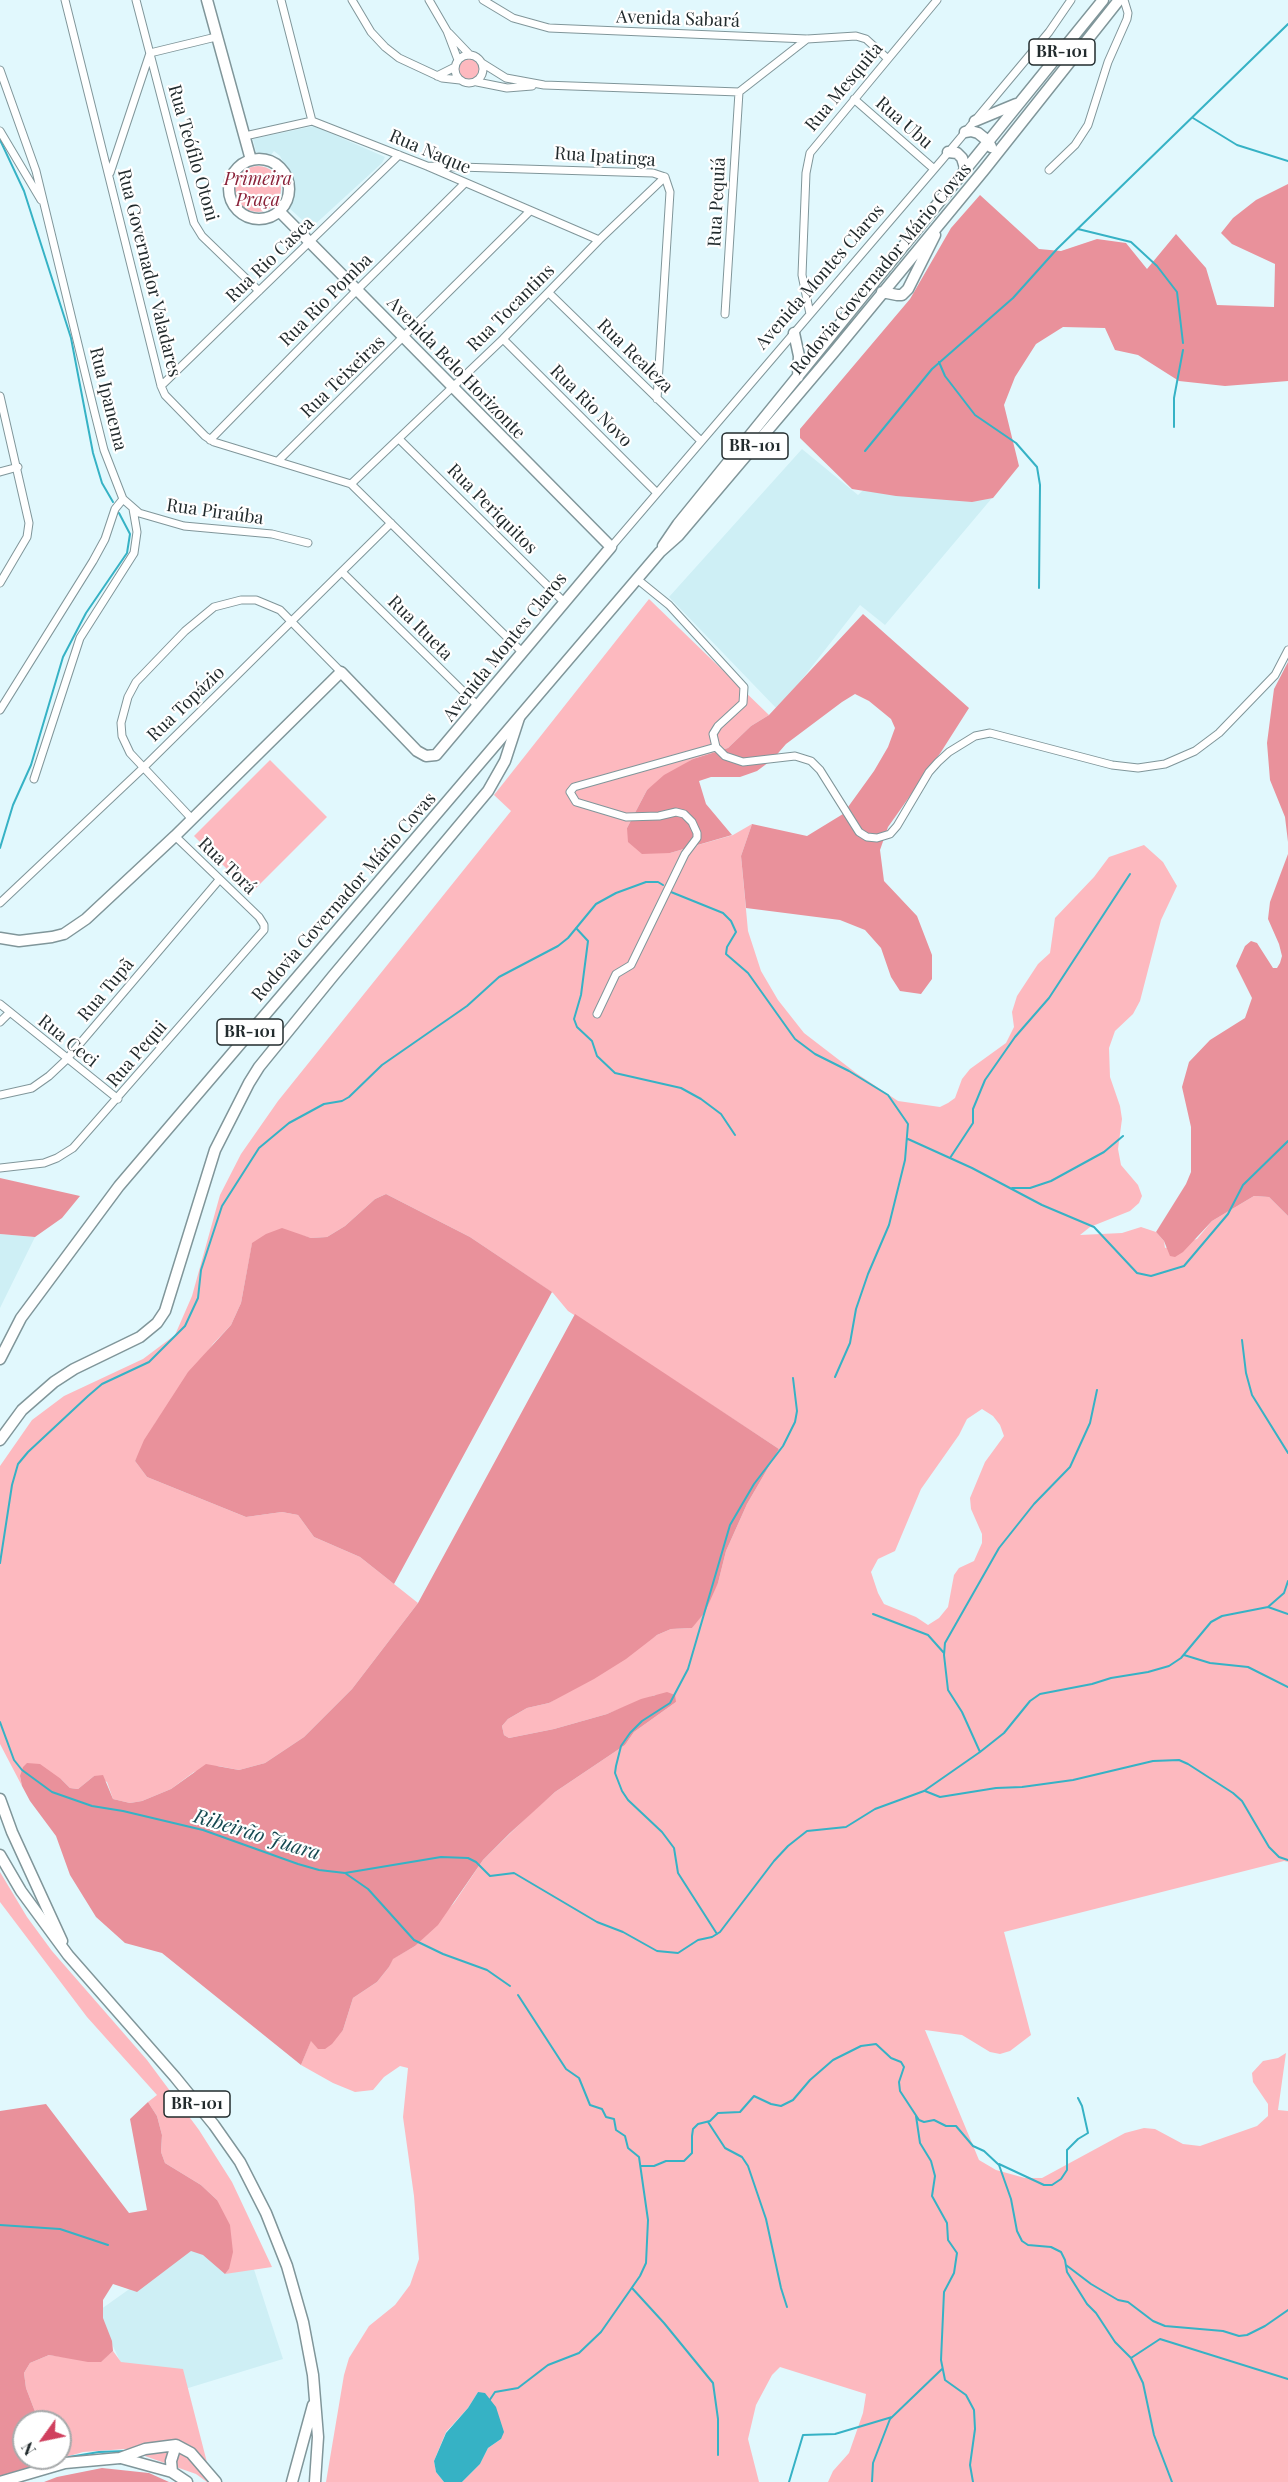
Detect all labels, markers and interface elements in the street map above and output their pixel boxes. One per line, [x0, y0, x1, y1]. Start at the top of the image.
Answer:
street label: Avenida Sabará [616, 6, 740, 32]
street label: Rua Mesquita [801, 38, 887, 136]
road number: BR-101 [1029, 39, 1095, 65]
street label: Rua Teófilo Otoni [163, 82, 223, 224]
street label: Rua Ubu [871, 92, 937, 154]
street label: Rua Naque [386, 125, 474, 179]
street label: Rua Ipatinga [554, 143, 656, 171]
street label: Rua Pequiá [704, 157, 730, 247]
street label: Rodovia Governador Mário Covas [786, 159, 976, 379]
street label: Rua Governador Valadares [113, 167, 185, 379]
park label: Primeira Praça [224, 168, 292, 210]
street label: Avenida Montes Claros [751, 200, 889, 354]
street label: Rua Rio Casca [222, 213, 318, 307]
street label: Rua Rio Pomba [275, 249, 377, 351]
street label: Rua Tocantins [463, 260, 559, 356]
street label: Avenida Belo Horizonte [382, 292, 530, 444]
street label: Rua Realeza [593, 315, 677, 397]
street label: Rua Teixeiras [296, 331, 390, 423]
street label: Rua Ipanema [85, 345, 131, 453]
street label: Rua Rio Novo [545, 360, 637, 452]
road number: BR-101 [722, 433, 788, 459]
street label: Rua Periquitos [442, 459, 542, 559]
street label: Rua Piraúba [165, 494, 265, 530]
street label: Avenida Montes Claros [438, 568, 572, 726]
street label: Rua Itueta [383, 591, 457, 665]
street label: Rua Topázio [143, 662, 229, 746]
street label: Rodovia Governador Mário Covas [247, 788, 441, 1006]
street label: Rua Torá [193, 833, 261, 899]
street label: Rua Tupã [74, 954, 138, 1026]
street label: Rua Ceci [34, 1010, 102, 1072]
street label: Rua Pequi [102, 1016, 172, 1092]
road number: BR-101 [217, 1019, 283, 1045]
water label: Ribeirão Juara [191, 1804, 323, 1866]
road number: BR-101 [164, 2091, 230, 2117]
north arrow [12, 2410, 72, 2470]
text: N [16, 2438, 40, 2460]

